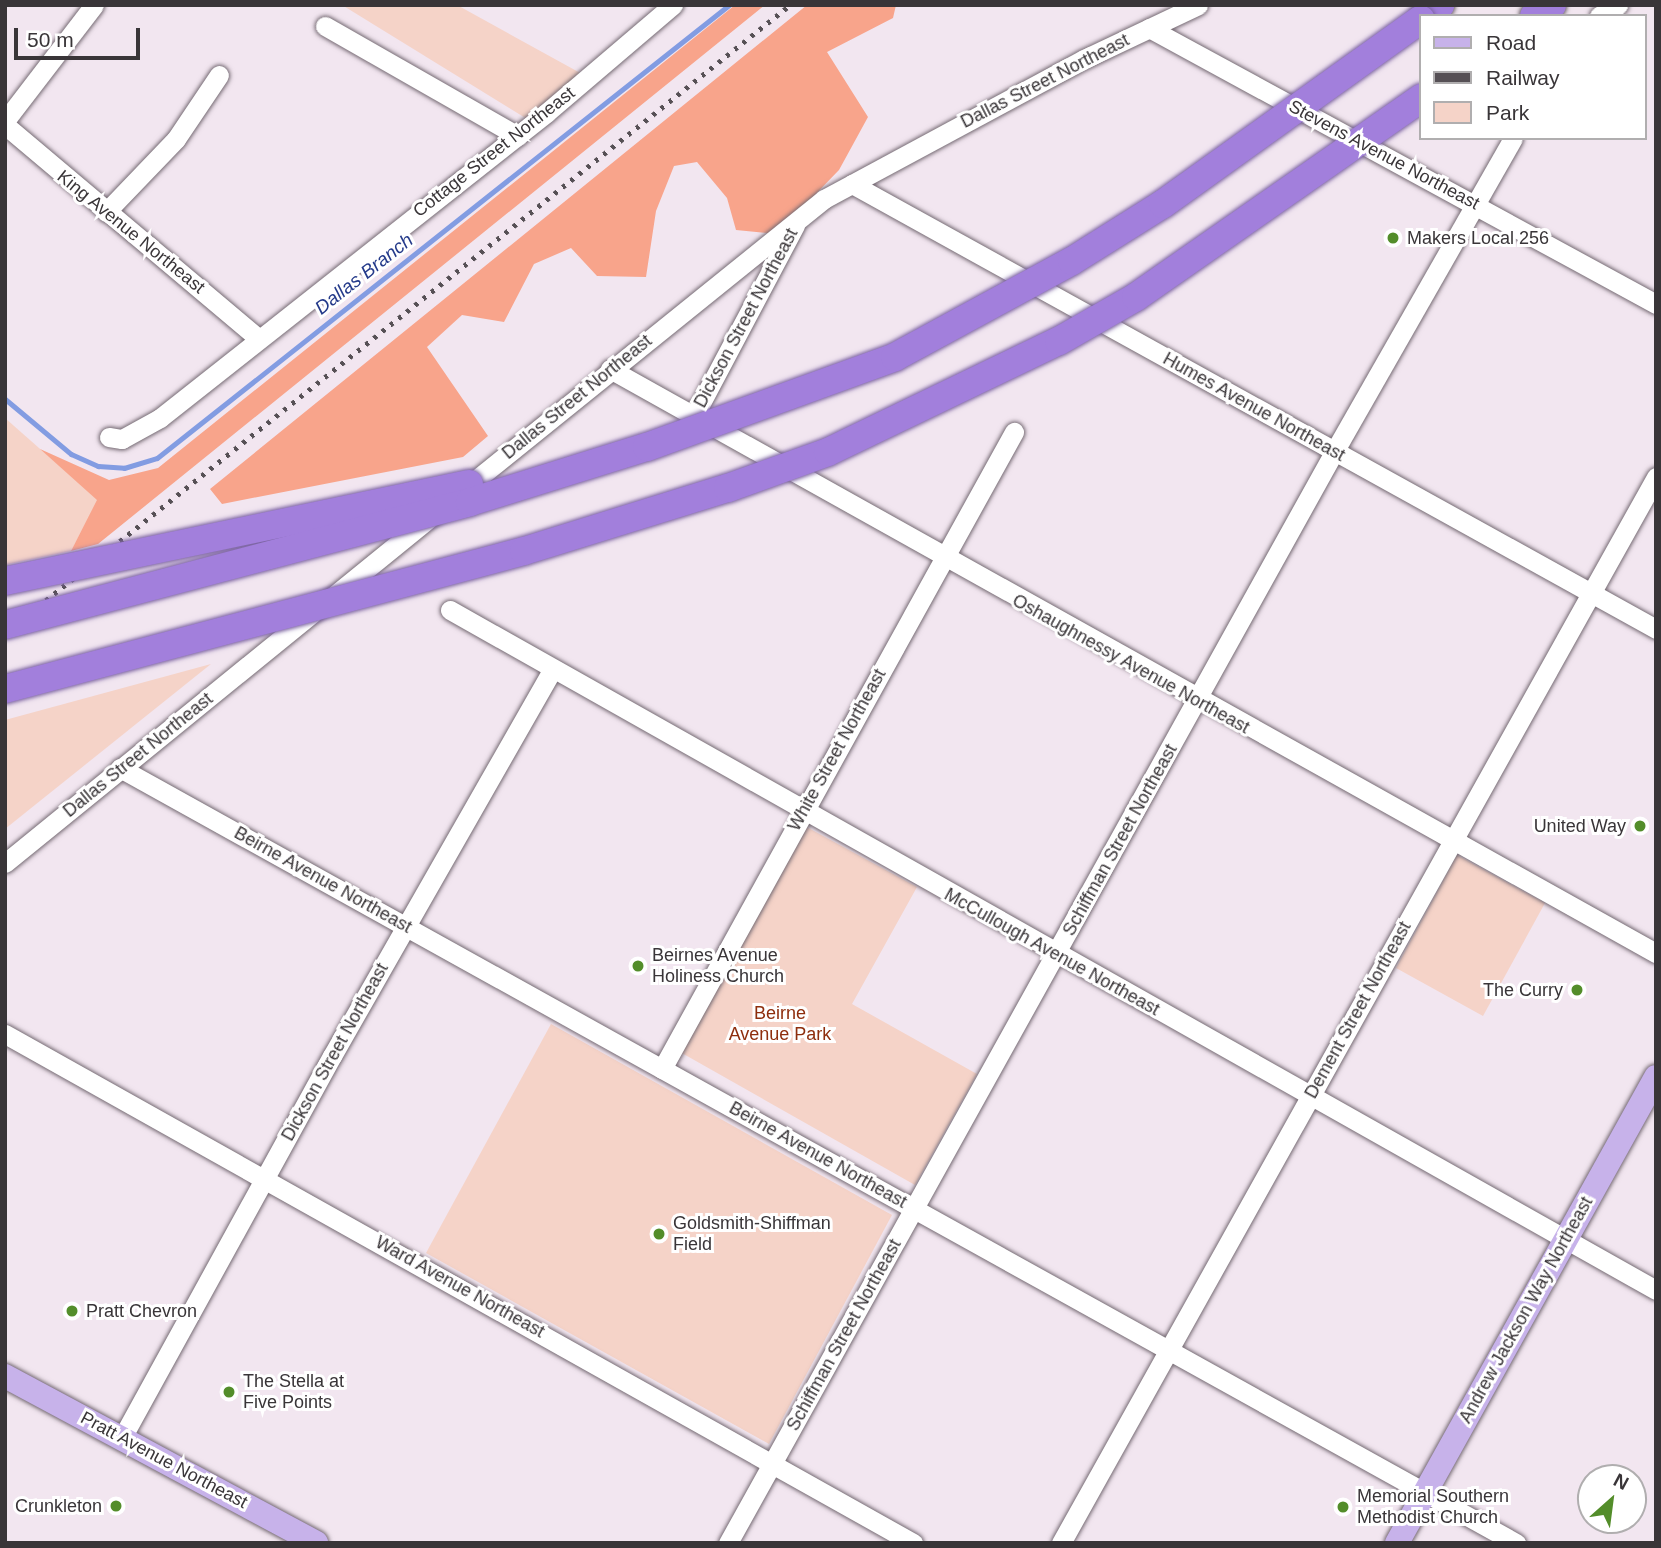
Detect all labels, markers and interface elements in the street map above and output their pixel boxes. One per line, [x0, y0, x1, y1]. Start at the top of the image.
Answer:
scale bar [18, 14, 144, 58]
legend [1420, 14, 1647, 140]
text: 50 m [27, 28, 74, 51]
street label: Dallas Street Northeast [957, 29, 1133, 133]
text: Road [1486, 31, 1536, 54]
text: Railway [1486, 66, 1560, 89]
street label: Cottage Street Northeast [409, 82, 579, 222]
street label: Stevens Avenue Northeast [1285, 95, 1483, 215]
text: Park [1486, 101, 1529, 124]
street label: King Avenue Northeast [52, 165, 210, 299]
street label: Dickson Street Northeast [689, 225, 803, 411]
place label: Makers Local 256 [1407, 227, 1549, 249]
water label: Dallas Branch [310, 229, 418, 319]
marker: Makers Local 256 [1385, 230, 1401, 246]
street label: Dallas Street Northeast [498, 330, 656, 464]
street label: Humes Avenue Northeast [1159, 348, 1349, 466]
street label: Oshaughnessy Avenue Northeast [1008, 589, 1254, 739]
street label: White Street Northeast [783, 665, 891, 835]
street label: Dallas Street Northeast [59, 688, 217, 822]
street label: Schiffman Street Northeast [1058, 740, 1182, 940]
place label: United Way [1534, 815, 1626, 837]
marker: United Way [1632, 818, 1648, 834]
street label: Beirne Avenue Northeast [230, 822, 416, 938]
street label: McCullough Avenue Northeast [940, 883, 1164, 1021]
street label: Dement Street Northeast [1300, 918, 1416, 1102]
place label: Beirnes Avenue Holiness Church [652, 945, 784, 988]
marker: Beirnes Avenue Holiness Church [630, 958, 646, 974]
street label: Dickson Street Northeast [277, 959, 393, 1145]
place label: The Curry [1483, 979, 1563, 1001]
marker: The Curry [1569, 982, 1585, 998]
park label: Beirne Avenue Park [729, 1003, 831, 1046]
street label: Beirne Avenue Northeast [725, 1097, 911, 1213]
street label: Andrew Jackson Way Northeast [1455, 1193, 1597, 1427]
place label: Goldsmith-Shiffman Field [673, 1213, 831, 1256]
marker: Goldsmith-Shiffman Field [651, 1226, 667, 1242]
street label: Ward Avenue Northeast [371, 1231, 549, 1343]
street label: Schiffman Street Northeast [782, 1235, 906, 1435]
place label: Pratt Chevron [86, 1300, 197, 1322]
marker: Pratt Chevron [64, 1303, 80, 1319]
place label: The Stella at Five Points [243, 1371, 344, 1414]
marker: The Stella at Five Points [221, 1384, 237, 1400]
street label: Pratt Avenue Northeast [76, 1407, 252, 1513]
north arrow [1577, 1464, 1647, 1534]
text: N [1610, 1469, 1632, 1494]
place label: Memorial Southern Methodist Church [1357, 1486, 1509, 1528]
place label: Crunkleton [15, 1495, 102, 1517]
marker: Crunkleton [108, 1498, 124, 1514]
marker: Memorial Southern Methodist Church [1335, 1499, 1351, 1515]

